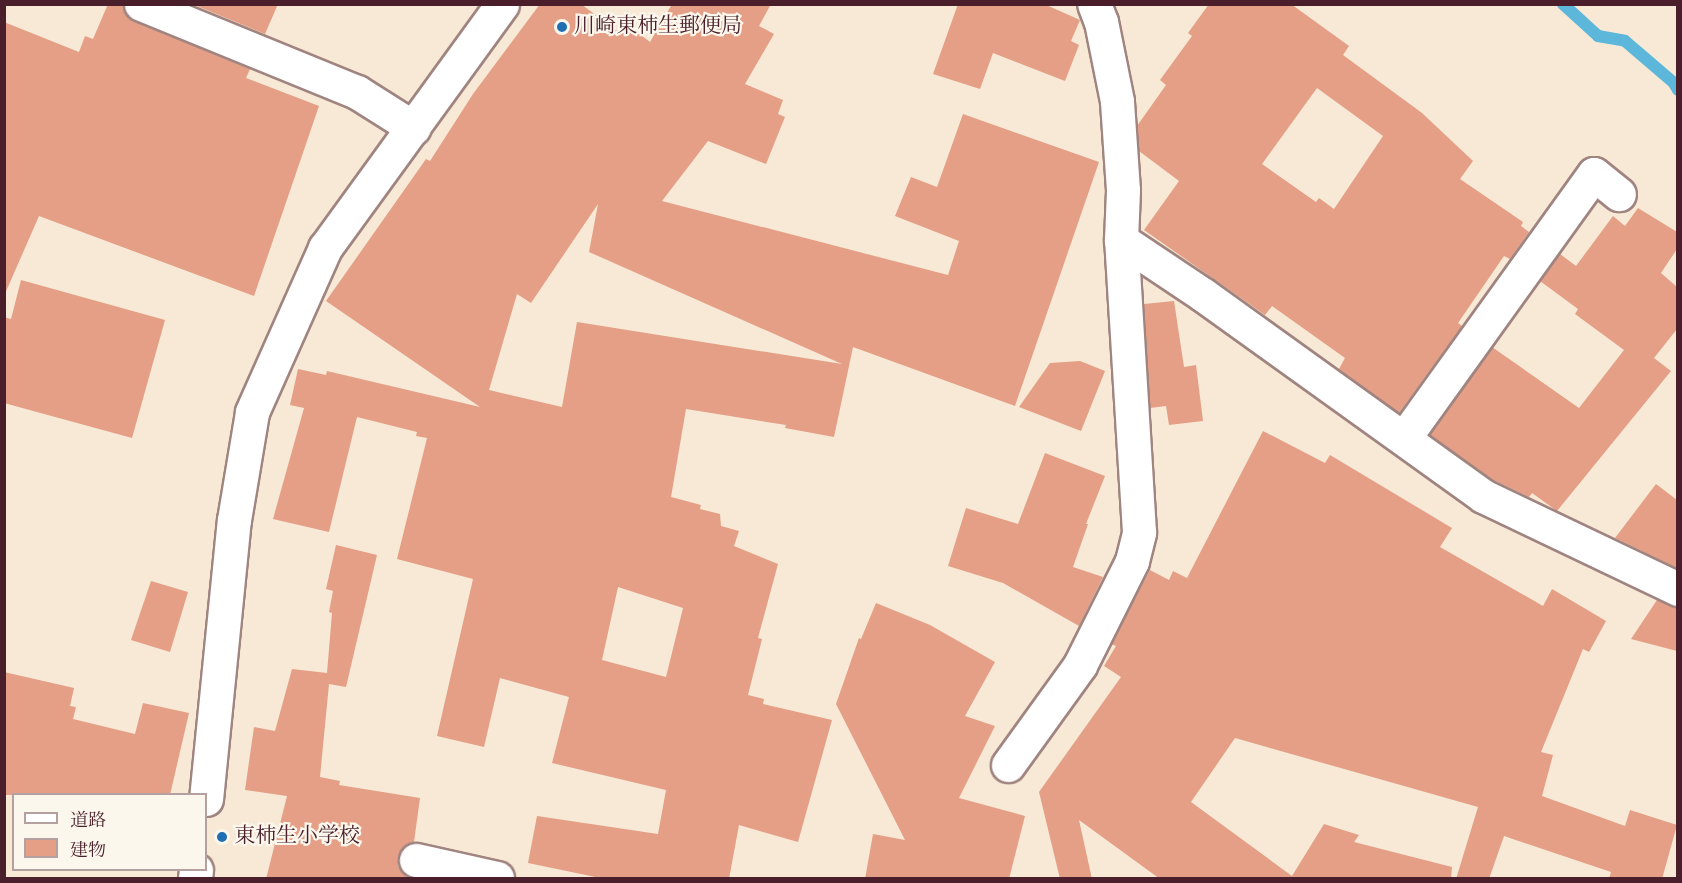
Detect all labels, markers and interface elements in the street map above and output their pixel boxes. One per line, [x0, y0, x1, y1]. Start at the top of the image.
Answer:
place label: 川崎東柿生郵便局 [574, 14, 742, 40]
marker: 川崎東柿生郵便局 [555, 20, 569, 34]
legend [12, 793, 207, 871]
text: 道路 [70, 812, 106, 830]
place label: 東柿生小学校 [234, 824, 360, 850]
marker: 東柿生小学校 [215, 830, 229, 844]
text: 建物 [70, 842, 106, 860]

